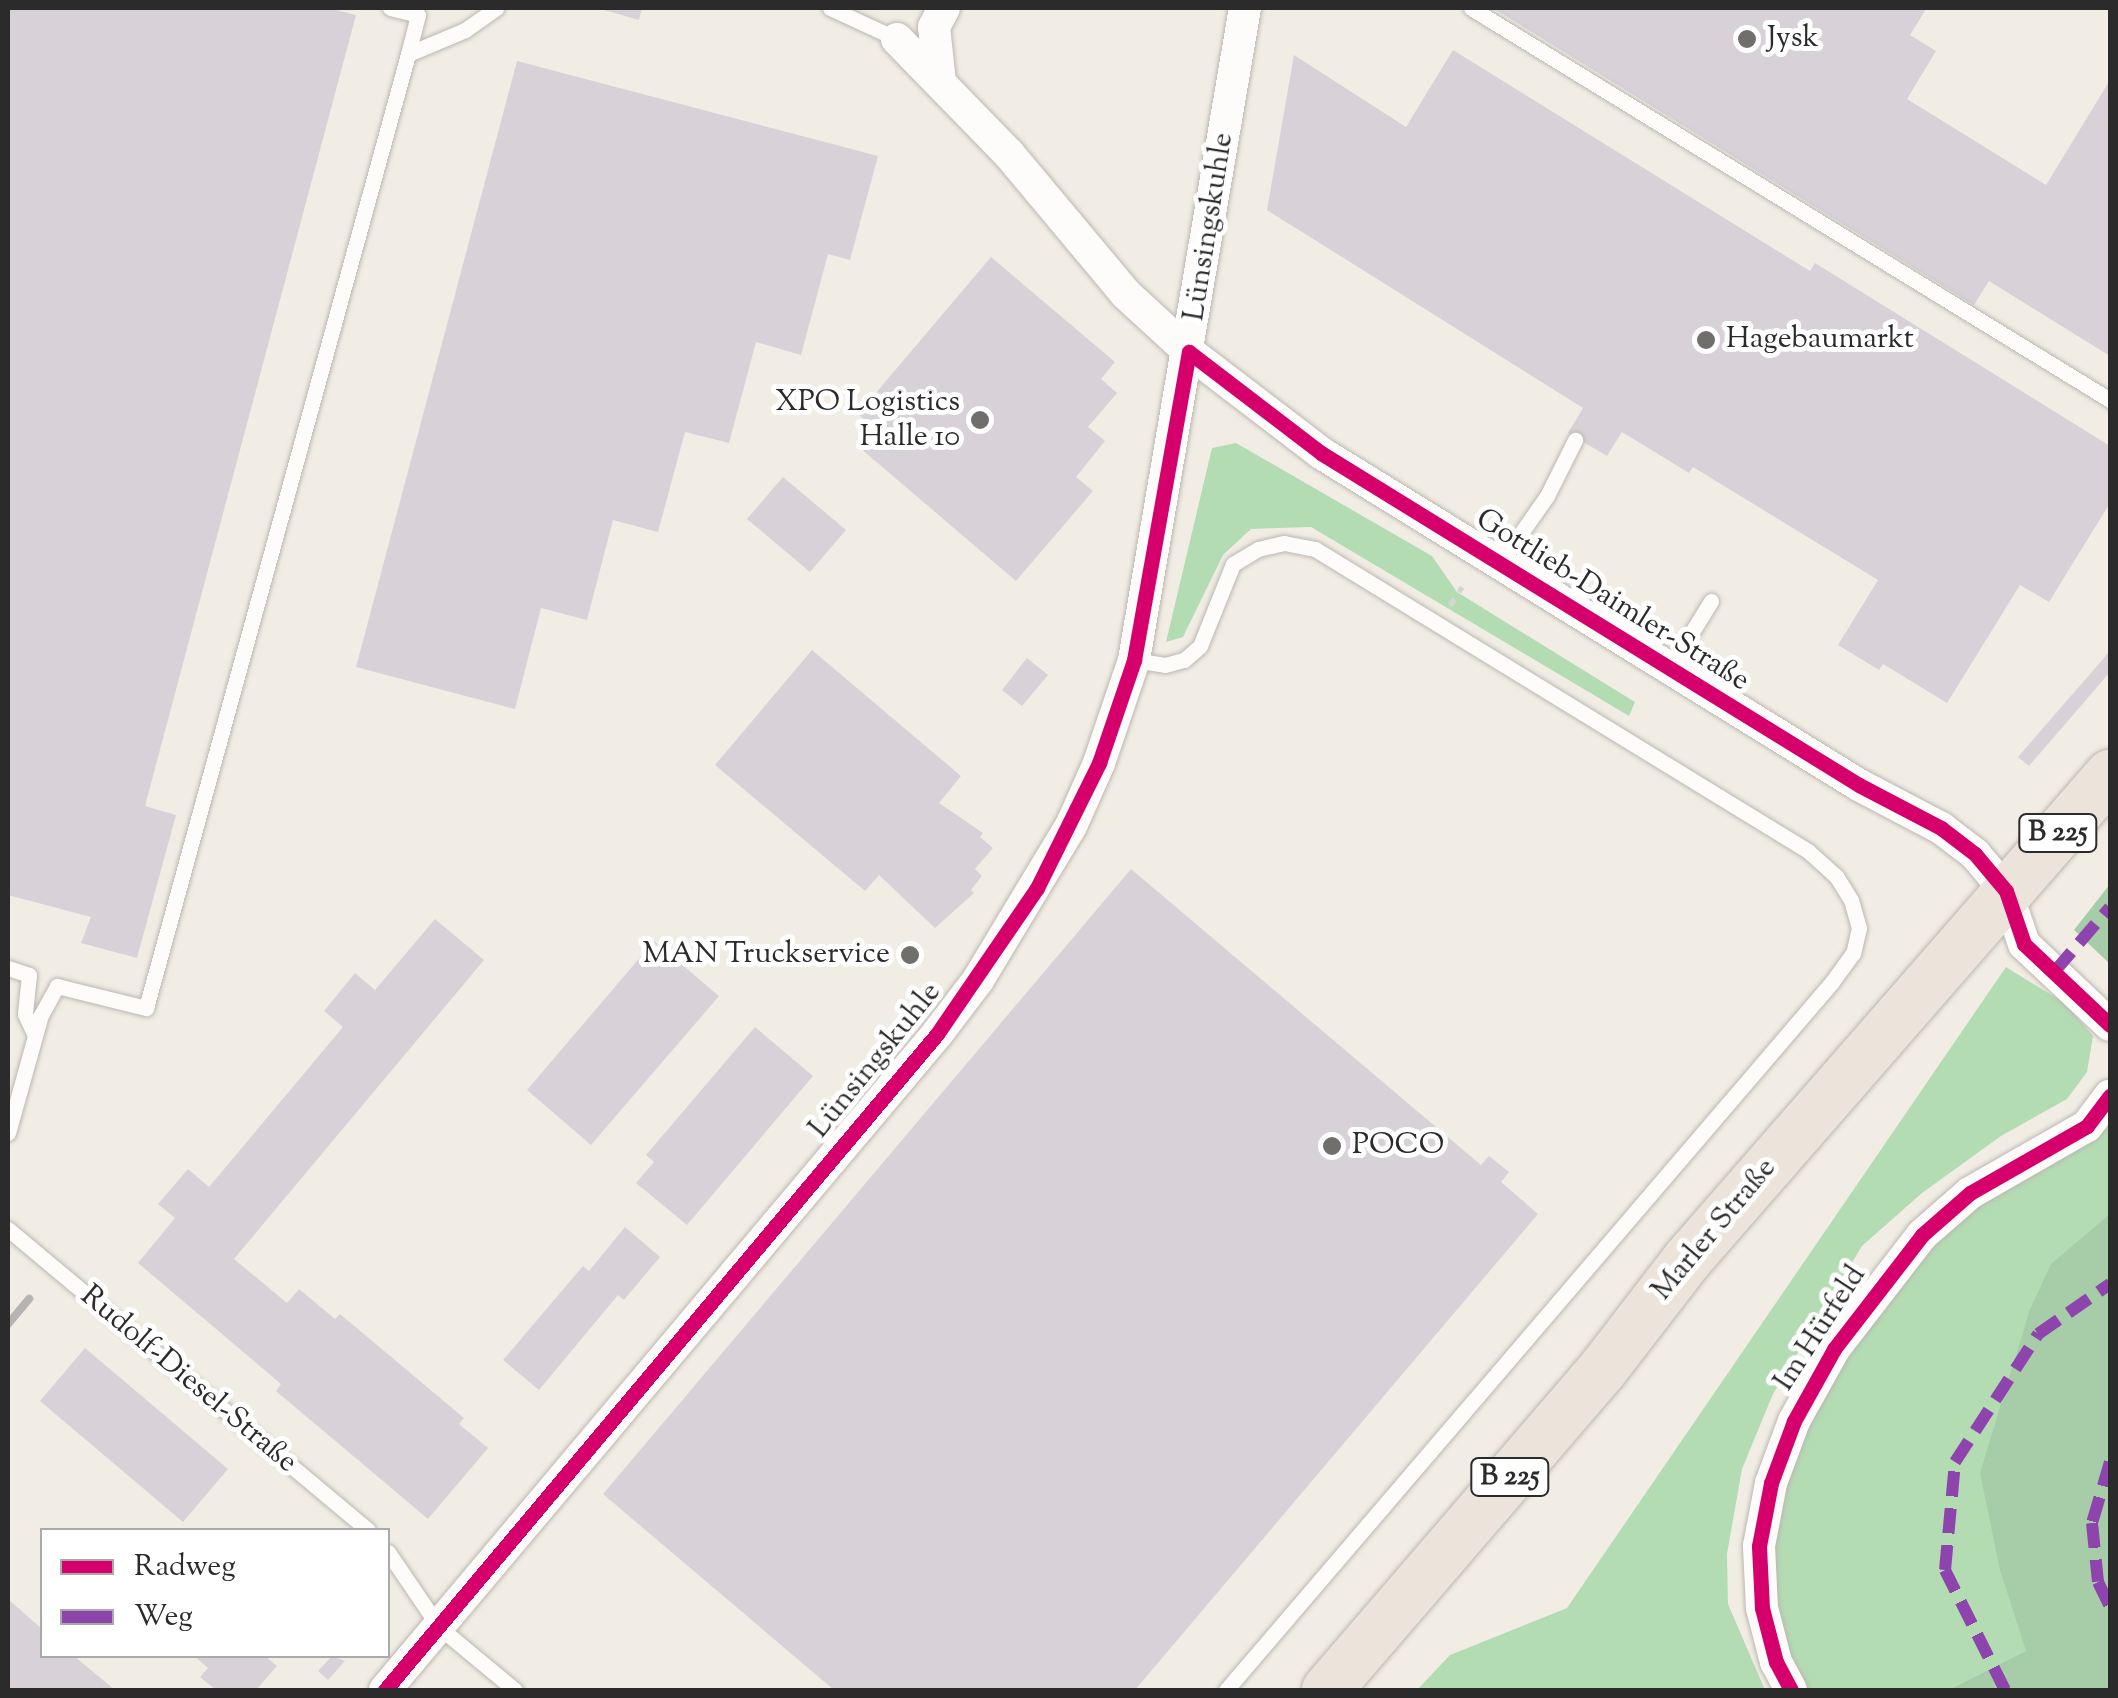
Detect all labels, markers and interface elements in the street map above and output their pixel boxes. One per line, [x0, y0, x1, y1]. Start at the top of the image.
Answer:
place label: Jysk [1767, 21, 1819, 57]
marker: Jysk [1736, 28, 1758, 50]
street label: Lünsingskuhle [1177, 130, 1243, 324]
place label: Hagebaumarkt [1726, 322, 1914, 358]
marker: Hagebaumarkt [1695, 329, 1717, 351]
place label: XPO Logistics Halle 10 [775, 385, 960, 456]
marker: XPO Logistics Halle 10 [969, 409, 991, 431]
street label: Gottlieb-Daimler-Straße [1469, 502, 1755, 700]
road number: B 225 [2018, 810, 2098, 856]
place label: MAN Truckservice [642, 937, 890, 973]
marker: MAN Truckservice [899, 944, 921, 966]
street label: Lünsingskuhle [802, 976, 950, 1146]
place label: POCO [1352, 1128, 1444, 1164]
marker: POCO [1321, 1135, 1343, 1157]
street label: Marler Straße [1645, 1151, 1785, 1309]
street label: Im Hürfeld [1767, 1260, 1875, 1398]
street label: Rudolf-Diesel-Straße [72, 1279, 304, 1481]
road number: B 225 [1470, 1454, 1550, 1500]
legend [40, 1528, 390, 1658]
text: Radweg [134, 1546, 236, 1589]
text: Weg [134, 1596, 193, 1639]

